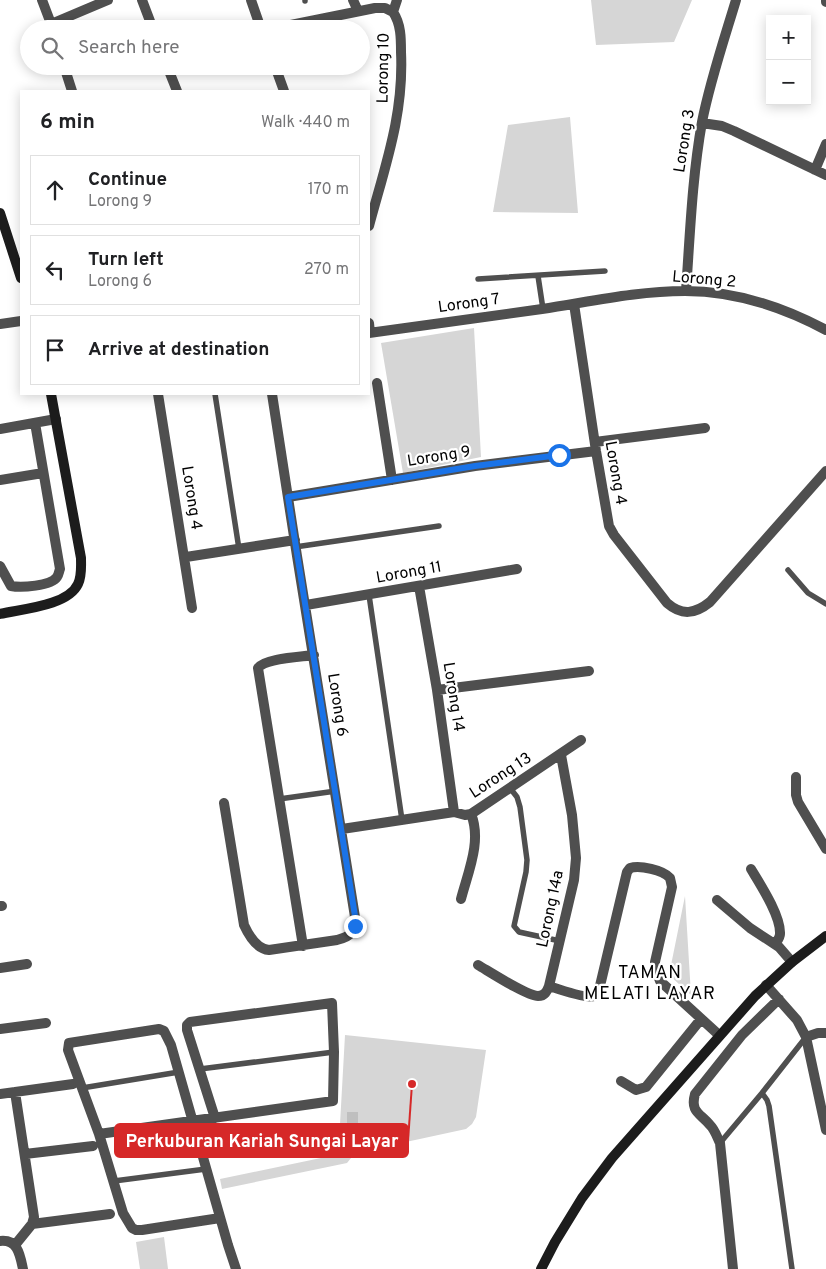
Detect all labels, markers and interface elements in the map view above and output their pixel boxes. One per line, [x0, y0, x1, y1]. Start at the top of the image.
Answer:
map controls [766, 15, 811, 105]
button: + [766, 15, 811, 60]
search box [20, 20, 370, 75]
street label: Lorong 10 [373, 32, 395, 104]
icon: search [38, 34, 66, 62]
text: Search here [78, 36, 180, 60]
button: − [766, 60, 811, 105]
street label: Lorong 3 [670, 108, 700, 174]
text: 6 min [40, 109, 95, 136]
text: Walk · 440 m [261, 113, 350, 133]
text: Continue [88, 168, 167, 192]
icon: ahead [41, 176, 69, 204]
text: 170 m [308, 180, 349, 200]
text: Lorong 9 [88, 192, 152, 212]
text: Turn left [88, 248, 164, 272]
icon: left [41, 256, 69, 284]
text: 270 m [304, 260, 349, 280]
street label: Lorong 2 [671, 267, 737, 293]
text: Lorong 6 [88, 272, 152, 292]
street label: Lorong 7 [437, 290, 501, 318]
icon: arrive [41, 336, 69, 364]
text: Arrive at destination [88, 338, 269, 362]
street label: Lorong 4 [600, 440, 630, 507]
street label: Lorong 9 [406, 442, 472, 472]
route start [548, 444, 571, 467]
street label: Lorong 4 [176, 465, 206, 531]
street label: Lorong 11 [375, 557, 443, 589]
street label: Lorong 14 [438, 661, 468, 733]
street label: Lorong 6 [322, 672, 352, 738]
street label: Lorong 13 [466, 749, 536, 803]
street label: Lorong 14a [533, 869, 569, 949]
route end [344, 915, 367, 938]
district label: TAMAN MELATI LAYAR [584, 962, 716, 1006]
callout: Perkuburan Kariah Sungai Layar [115, 1124, 408, 1157]
text: Perkuburan Kariah Sungai Layar [126, 1131, 399, 1154]

